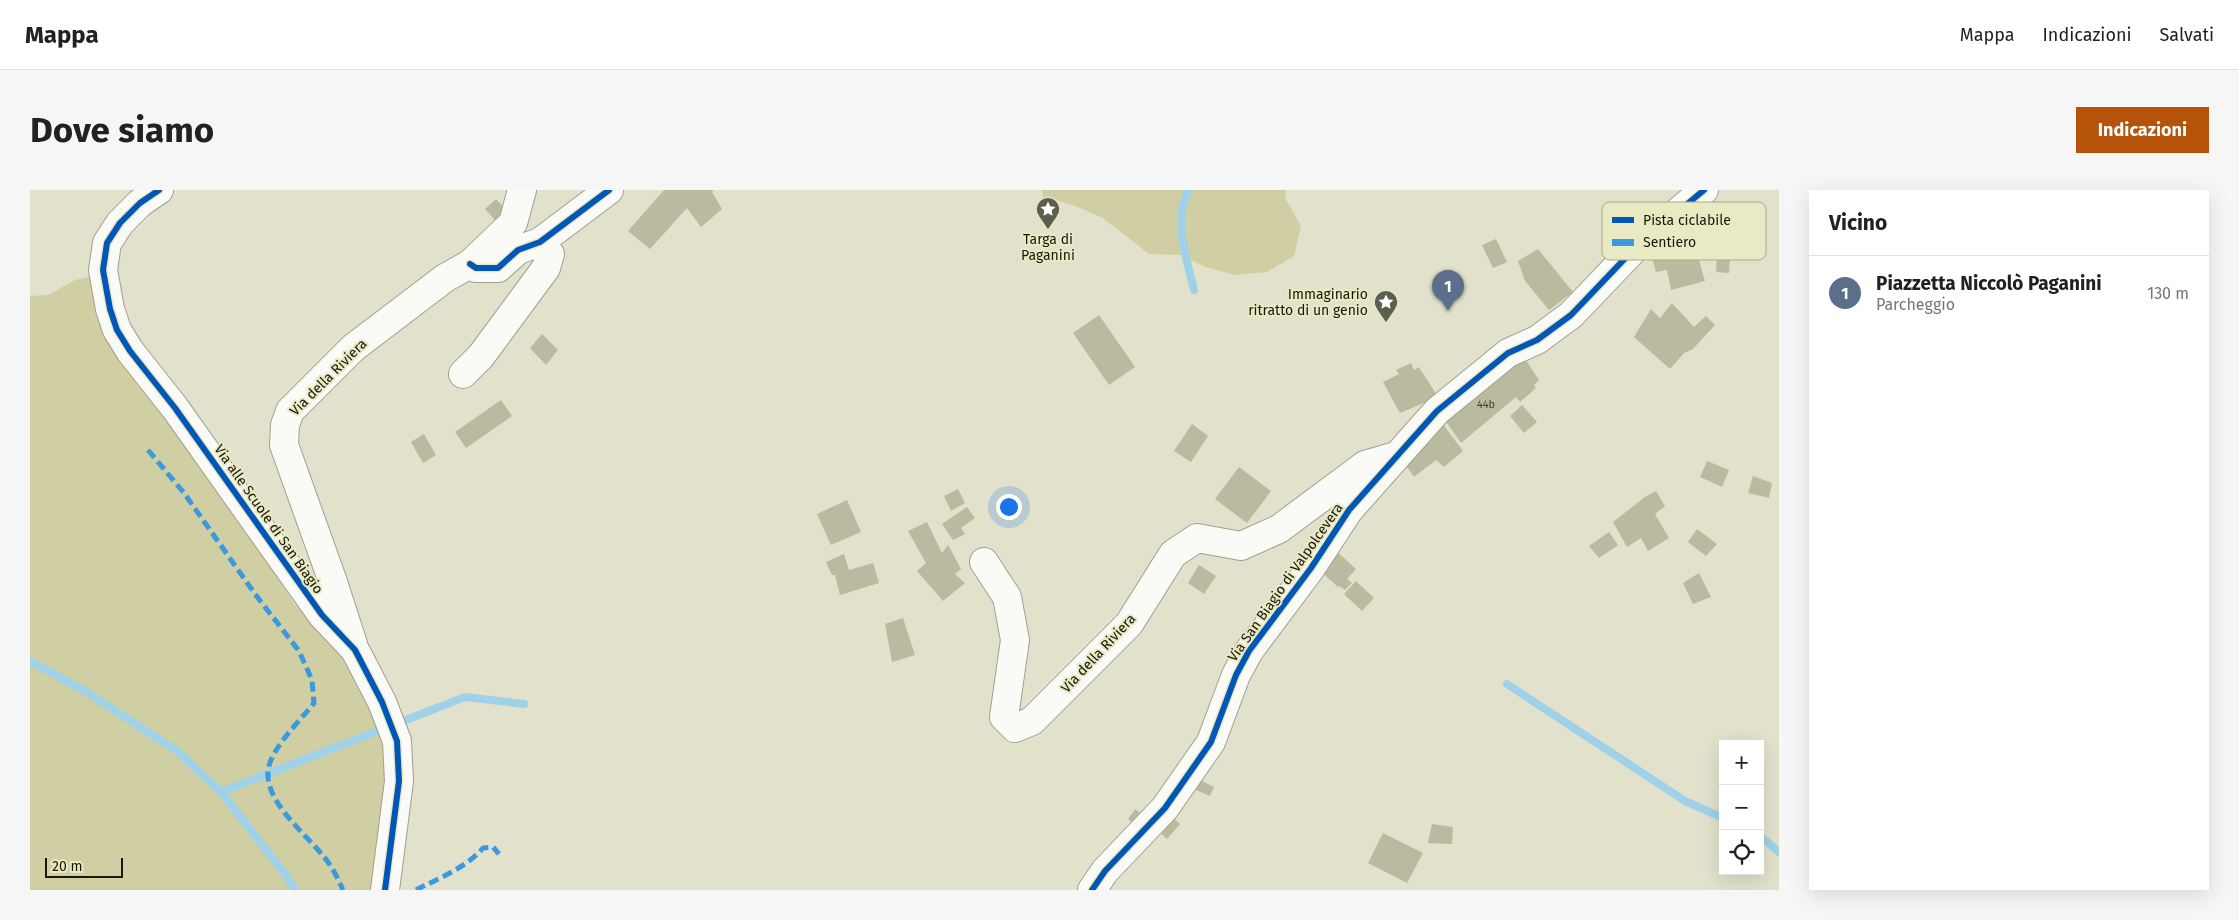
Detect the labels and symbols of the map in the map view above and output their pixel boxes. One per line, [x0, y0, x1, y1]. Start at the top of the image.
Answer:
place icon: Targa di Paganini [1035, 196, 1061, 230]
legend [1602, 202, 1766, 260]
text: Pista ciclabile [1643, 212, 1731, 229]
place label: Targa di Paganini [1021, 231, 1075, 264]
text: Sentiero [1643, 234, 1696, 251]
pin: 1 [1432, 270, 1464, 311]
place label: Immaginario ritratto di un genio [1248, 286, 1368, 319]
place icon: Immaginario ritratto di un genio [1373, 289, 1399, 323]
street label: Via della Riviera [286, 335, 370, 419]
house number: 44b [1477, 398, 1495, 411]
street label: Via alle Scuole di San Biagio [210, 441, 327, 597]
your location [996, 494, 1022, 520]
street label: Via San Biagio di Valpolcevera [1224, 500, 1347, 665]
street label: Via della Riviera [1057, 610, 1139, 696]
scale bar [45, 855, 122, 878]

